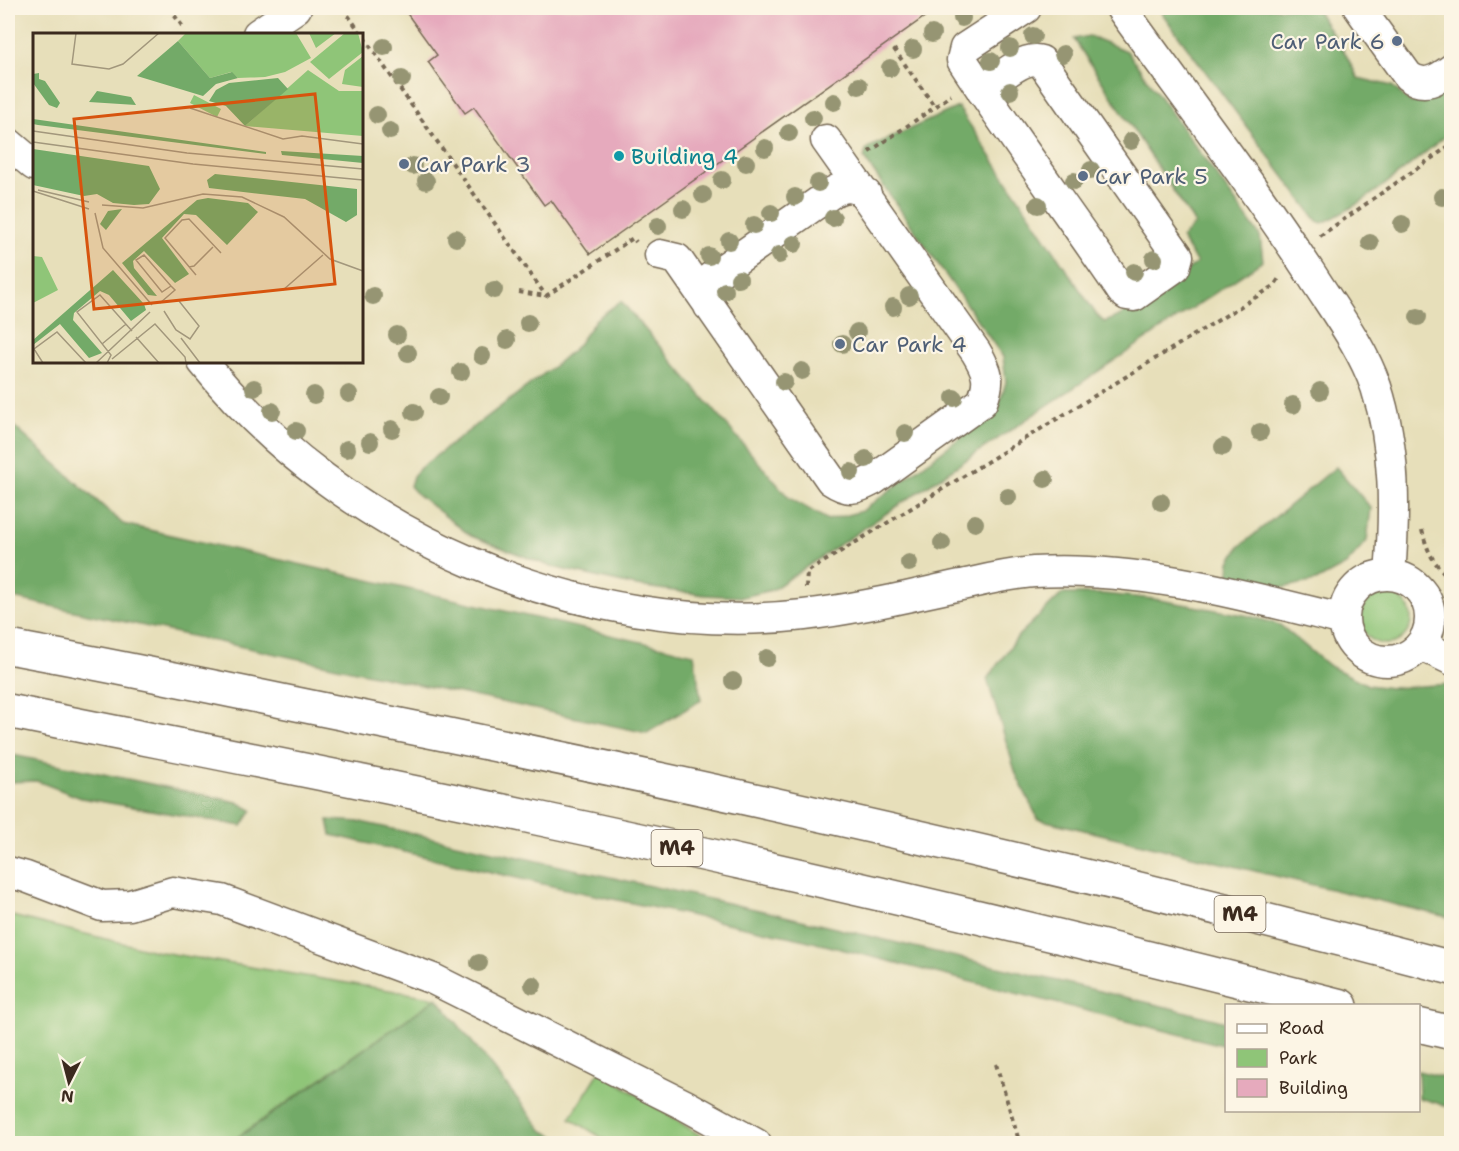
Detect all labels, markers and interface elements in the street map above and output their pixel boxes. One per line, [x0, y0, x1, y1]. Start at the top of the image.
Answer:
place label: Car Park 6 [1270, 27, 1385, 56]
inset map [33, 33, 363, 363]
marker: Car Park 6 [1390, 34, 1404, 48]
place label: Building 4 [631, 142, 738, 171]
marker: Building 4 [612, 149, 626, 163]
place label: Car Park 3 [416, 150, 531, 179]
marker: Car Park 3 [397, 157, 411, 171]
place label: Car Park 5 [1095, 162, 1208, 191]
marker: Car Park 5 [1076, 169, 1090, 183]
place label: Car Park 4 [852, 330, 967, 359]
marker: Car Park 4 [833, 337, 847, 351]
road number: M4 [652, 830, 702, 866]
road number: M4 [1214, 896, 1266, 932]
legend [1225, 1004, 1420, 1112]
text: Road [1279, 1016, 1324, 1040]
text: Park [1279, 1046, 1318, 1070]
north arrow [39, 1052, 99, 1112]
text: Building [1279, 1076, 1348, 1100]
text: N [60, 1085, 75, 1108]

